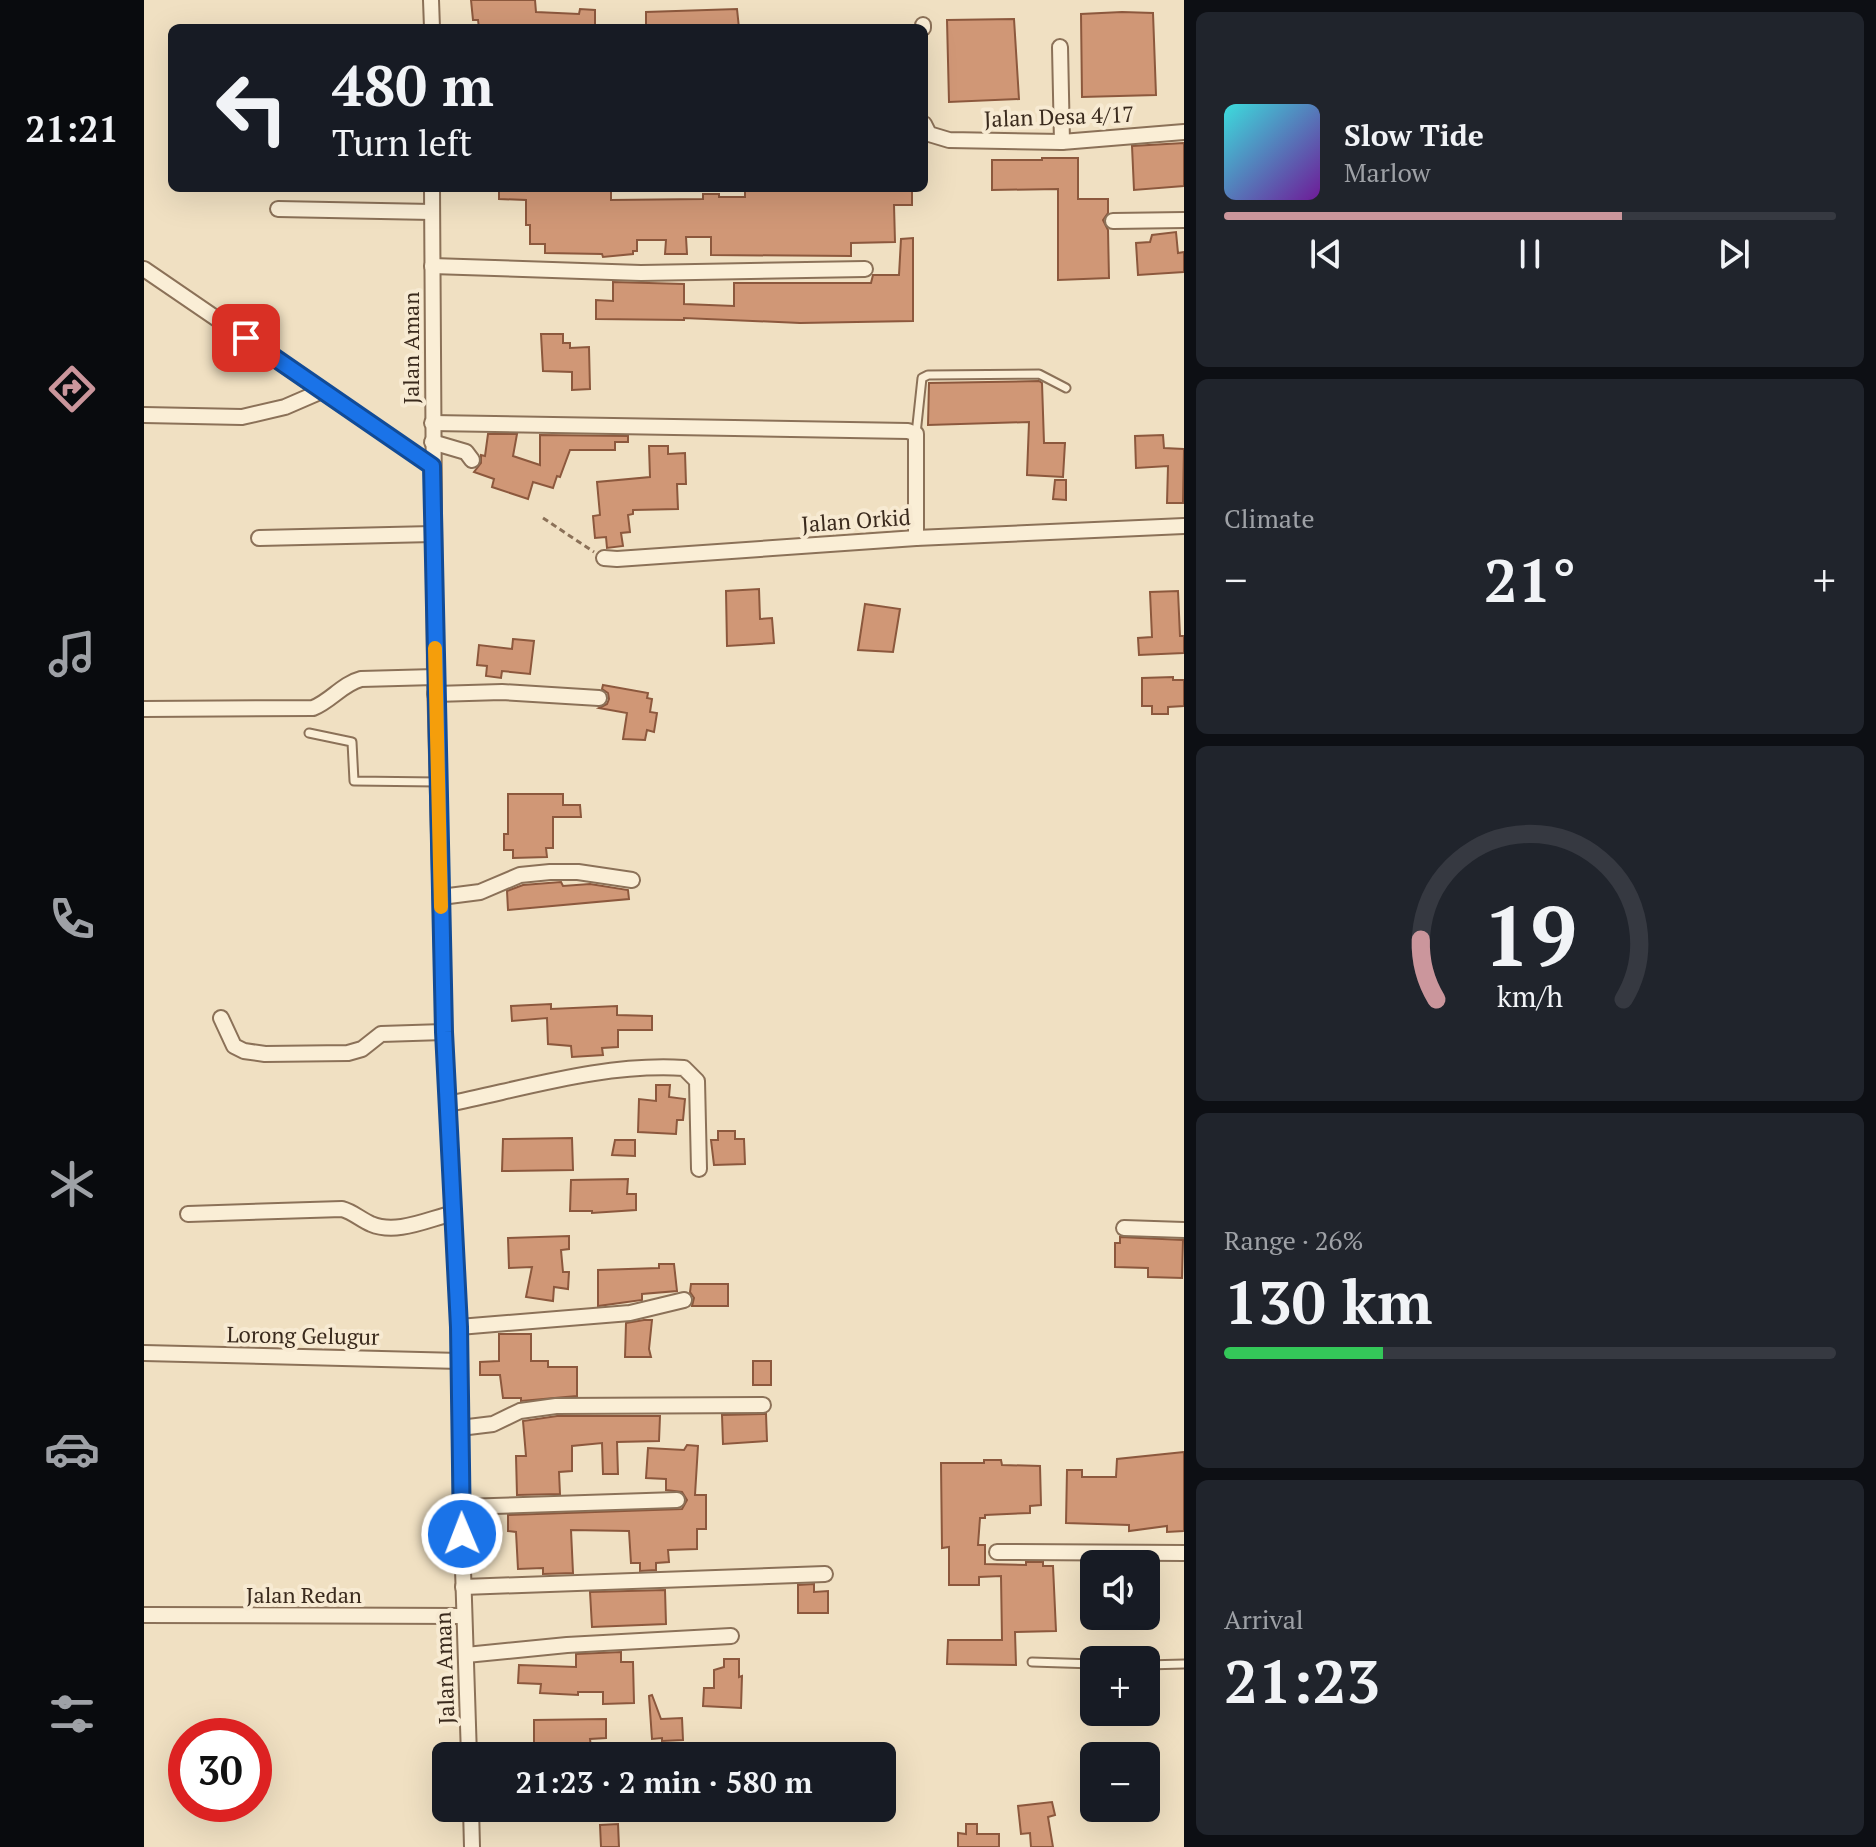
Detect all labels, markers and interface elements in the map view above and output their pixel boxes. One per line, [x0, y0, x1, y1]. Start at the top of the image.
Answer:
text: 480 m [332, 48, 494, 122]
icon: left [200, 56, 304, 160]
street label: Jalan Desa 4/17 [983, 99, 1135, 133]
text: 21:21 [25, 105, 119, 152]
text: Slow Tide [1344, 115, 1484, 155]
text: Turn left [332, 119, 472, 166]
text: Marlow [1344, 155, 1430, 189]
icon: previous [1304, 232, 1348, 276]
icon: pause [1508, 232, 1552, 276]
icon: next [1712, 232, 1756, 276]
street label: Jalan Aman [396, 292, 425, 404]
pin [212, 304, 280, 372]
icon: arrive [224, 316, 268, 360]
icon: directions [44, 361, 100, 417]
text: Climate [1224, 501, 1315, 535]
street label: Jalan Orkid [800, 502, 912, 538]
text: 21° [1484, 540, 1576, 619]
text: − [1224, 550, 1247, 609]
text: + [1813, 550, 1836, 609]
icon: music [44, 626, 100, 682]
text: 19 [1483, 879, 1577, 989]
icon: phone [44, 891, 100, 947]
text: km/h [1497, 977, 1563, 1015]
icon: climate [44, 1156, 100, 1212]
text: Range · 26% [1224, 1223, 1363, 1257]
text: 130 km [1224, 1262, 1432, 1341]
street label: Lorong Gelugur [226, 1319, 380, 1351]
icon: car [44, 1421, 100, 1477]
position arrow [420, 1492, 504, 1576]
map controls [1080, 1550, 1160, 1822]
button: sound [1080, 1550, 1160, 1630]
street label: Jalan Redan [246, 1580, 362, 1609]
text: Arrival [1224, 1602, 1304, 1636]
street label: Jalan Aman [428, 1611, 460, 1725]
text: 21:23 [1224, 1641, 1380, 1720]
button: + [1080, 1646, 1160, 1726]
icon: filters [44, 1686, 100, 1742]
speed limit sign: 30 [168, 1718, 272, 1822]
button: − [1080, 1742, 1160, 1822]
text: 21:23 · 2 min · 580 m [516, 1762, 812, 1802]

